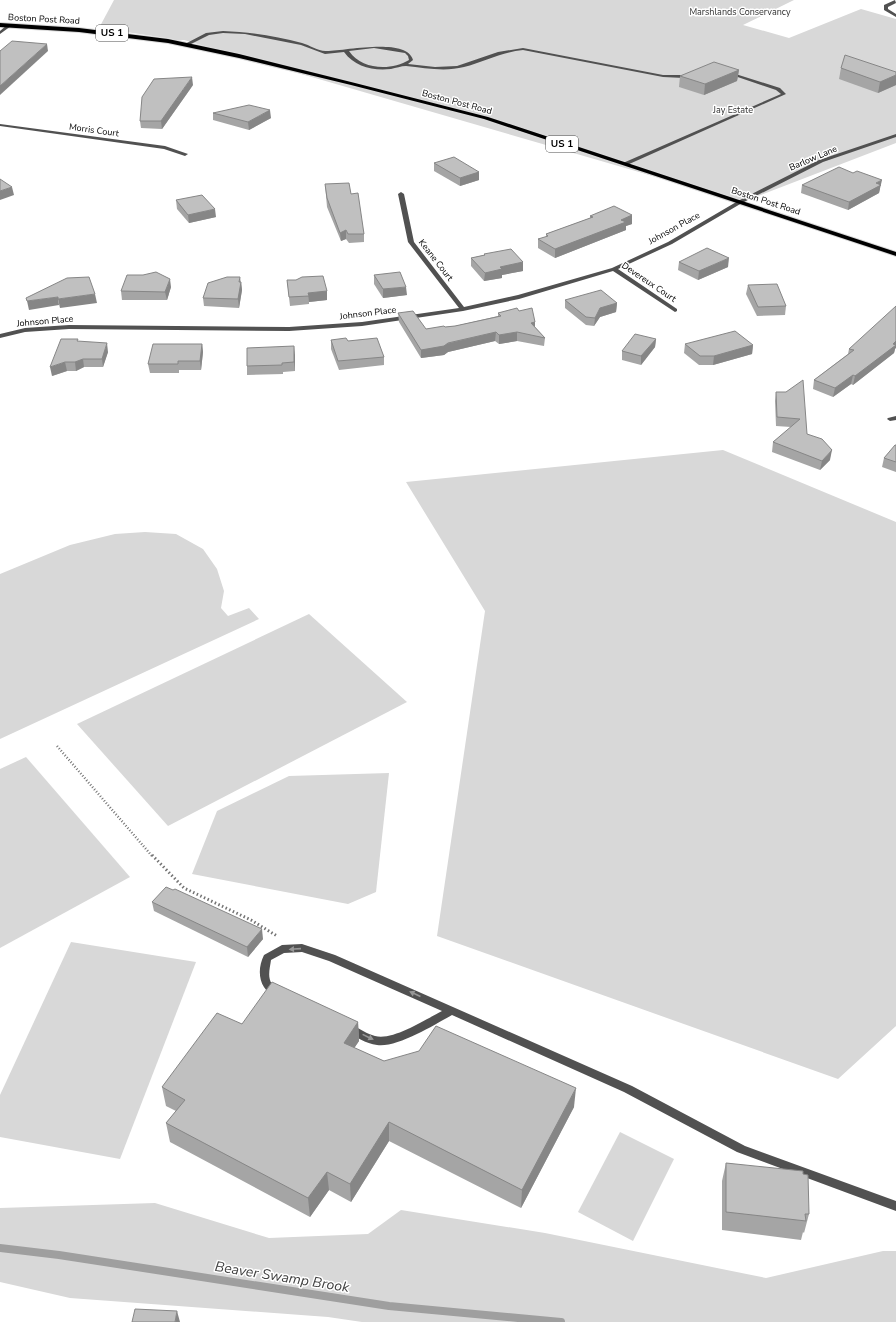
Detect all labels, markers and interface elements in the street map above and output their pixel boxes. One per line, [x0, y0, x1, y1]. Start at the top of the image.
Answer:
park label: Marshlands Conservancy [689, 6, 791, 18]
street label: Boston Post Road [8, 11, 80, 27]
road number: US 1 [96, 25, 128, 41]
street label: Boston Post Road [421, 87, 493, 117]
park label: Jay Estate [712, 104, 753, 116]
street label: Morris Court [68, 121, 121, 140]
road number: US 1 [546, 136, 578, 152]
street label: Barlow Lane [787, 142, 839, 174]
street label: Boston Post Road [730, 184, 802, 218]
street label: Johnson Place [645, 209, 702, 248]
street label: Keane Court [416, 237, 457, 284]
street label: Devereux Court [619, 259, 679, 305]
street label: Johnson Place [338, 304, 397, 323]
street label: Johnson Place [15, 313, 74, 330]
one-way arrow [289, 945, 301, 952]
one-way arrow [410, 991, 421, 997]
one-way arrow [362, 1034, 374, 1040]
water label: Beaver Swamp Brook [213, 1257, 351, 1297]

